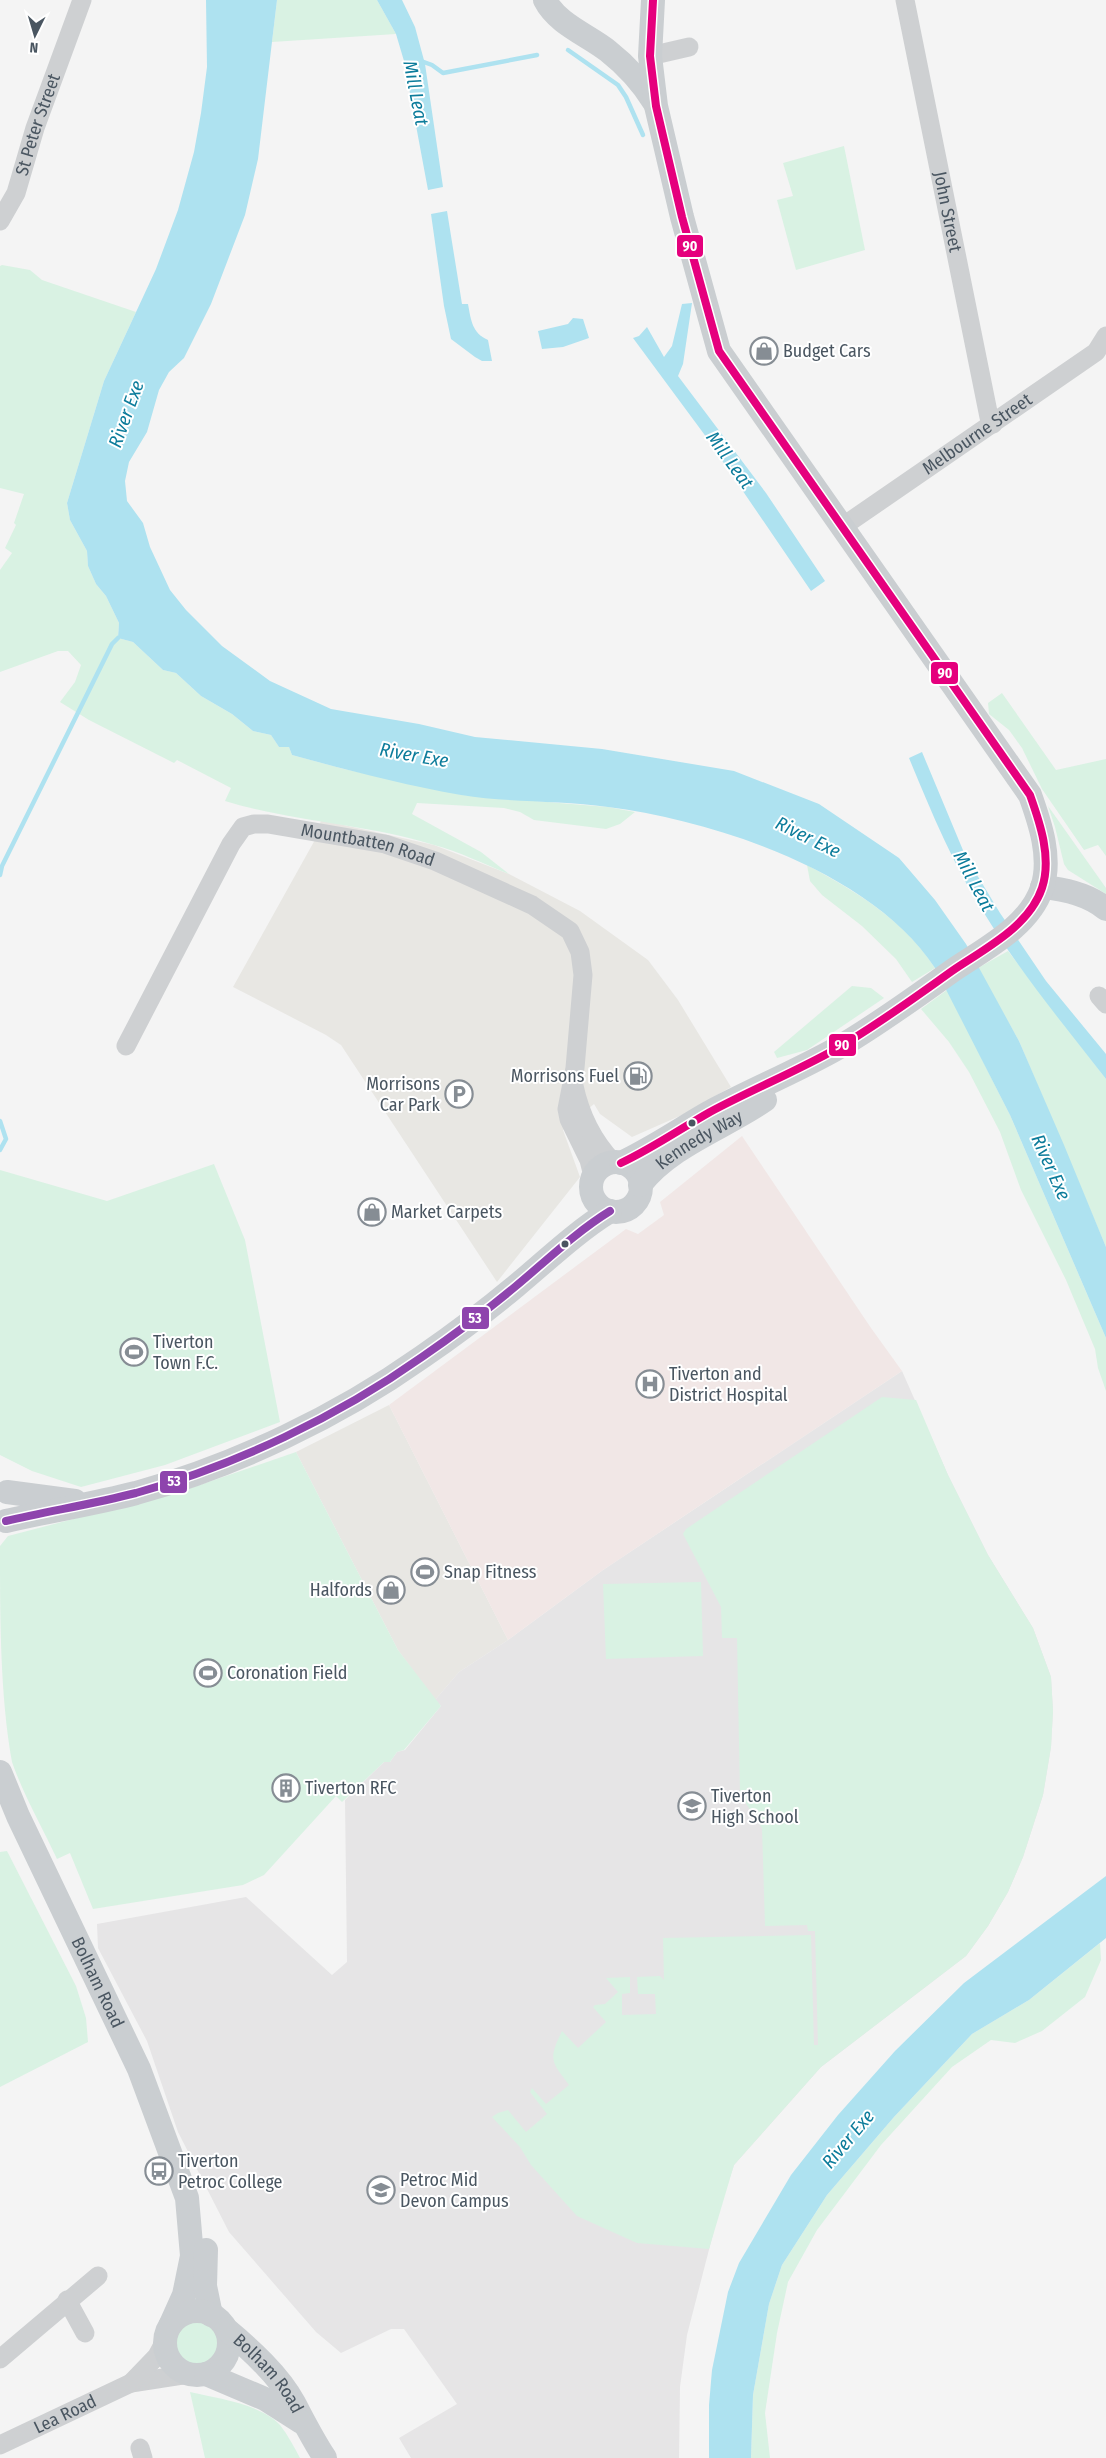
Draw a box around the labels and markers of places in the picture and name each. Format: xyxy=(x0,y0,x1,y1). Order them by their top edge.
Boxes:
shop icon: Budget Cars xyxy=(749,336,779,366)
place label: Budget Cars xyxy=(783,340,871,362)
fuel station icon: Morrisons Fuel xyxy=(623,1061,653,1091)
place label: Morrisons Fuel xyxy=(511,1065,619,1087)
place label: Morrisons Car Park xyxy=(366,1073,441,1116)
parking icon: Morrisons Car Park xyxy=(444,1079,474,1109)
unlabelled marker xyxy=(687,1118,697,1128)
shop icon: Market Carpets xyxy=(357,1197,387,1227)
place label: Market Carpets xyxy=(391,1201,503,1223)
unlabelled marker xyxy=(560,1239,570,1249)
place label: Tiverton Town F.C. xyxy=(153,1331,218,1374)
sports icon: Tiverton Town F.C. xyxy=(119,1337,149,1367)
place label: Tiverton and District Hospital xyxy=(669,1363,788,1406)
hospital icon: Tiverton and District Hospital xyxy=(635,1369,665,1399)
sports icon: Snap Fitness xyxy=(410,1557,440,1587)
place label: Snap Fitness xyxy=(444,1561,537,1583)
shop icon: Halfords xyxy=(376,1575,406,1605)
place label: Halfords xyxy=(310,1579,372,1601)
sports icon: Coronation Field xyxy=(193,1658,223,1688)
place label: Coronation Field xyxy=(227,1662,347,1684)
building icon: Tiverton RFC xyxy=(271,1773,301,1803)
place label: Tiverton RFC xyxy=(305,1777,396,1799)
place label: Tiverton High School xyxy=(711,1785,799,1828)
school or university icon: Tiverton High School xyxy=(677,1791,707,1821)
place label: Tiverton Petroc College xyxy=(178,2150,283,2193)
bus stop icon: Tiverton Petroc College xyxy=(144,2156,174,2186)
place label: Petroc Mid Devon Campus xyxy=(400,2169,509,2212)
school or university icon: Petroc Mid Devon Campus xyxy=(366,2175,396,2205)

